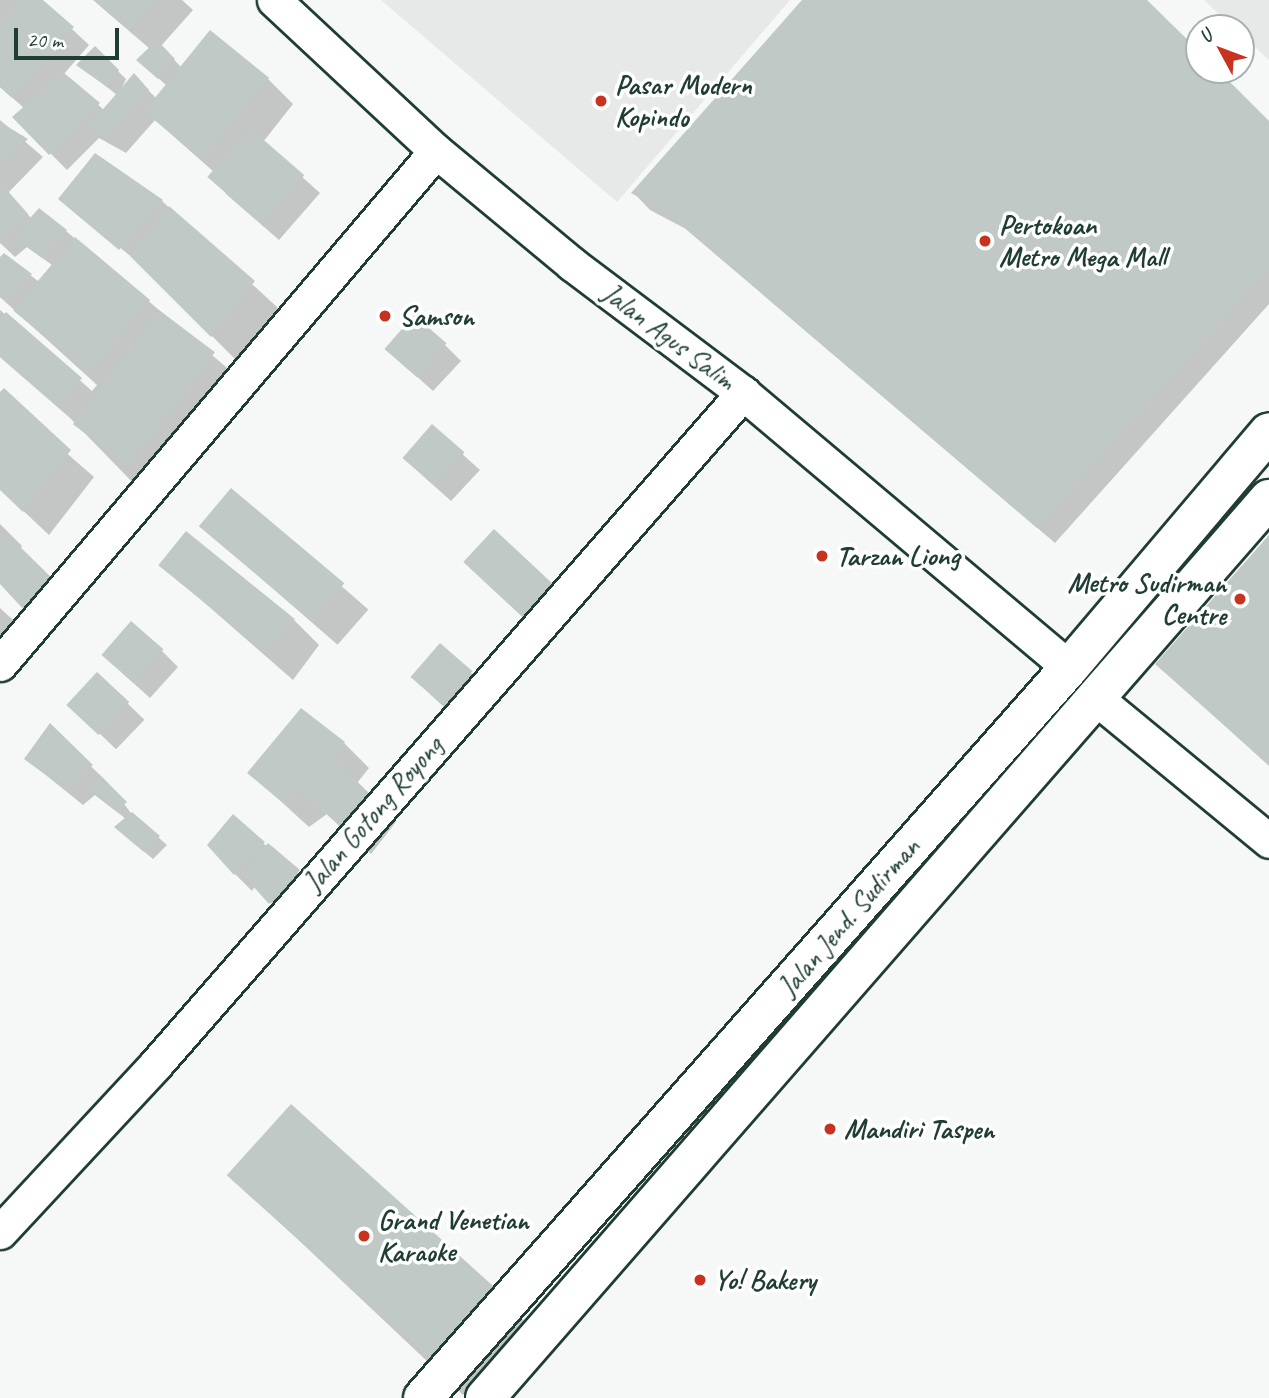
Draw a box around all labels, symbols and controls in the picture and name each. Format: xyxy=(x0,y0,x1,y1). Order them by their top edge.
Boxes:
scale bar xyxy=(18,14,122,58)
north arrow xyxy=(1185,14,1255,84)
text: U xyxy=(1194,25,1218,48)
text: 20 m xyxy=(27,27,63,53)
place label: Pasar Modern Kopindo xyxy=(615,68,752,134)
marker: Pasar Modern Kopindo xyxy=(593,93,609,109)
place label: Pertokoan Metro Mega Mall xyxy=(999,208,1166,274)
marker: Pertokoan Metro Mega Mall xyxy=(977,233,993,249)
street label: Jalan Agus Salim xyxy=(595,276,743,398)
place label: Samson xyxy=(399,299,474,333)
marker: Samson xyxy=(377,308,393,324)
place label: Tarzan Liong xyxy=(836,539,960,573)
marker: Tarzan Liong xyxy=(814,548,830,564)
place label: Metro Sudirman Centre xyxy=(1069,566,1226,632)
marker: Metro Sudirman Centre xyxy=(1232,591,1248,607)
street label: Jalan Gotong Royong xyxy=(297,730,449,898)
street label: Jalan Jend. Sudirman xyxy=(771,831,927,1003)
place label: Mandiri Taspen xyxy=(844,1112,994,1146)
marker: Mandiri Taspen xyxy=(822,1121,838,1137)
place label: Grand Venetian Karaoke xyxy=(378,1203,530,1269)
marker: Grand Venetian Karaoke xyxy=(356,1228,372,1244)
place label: Yo! Bakery xyxy=(714,1263,816,1297)
marker: Yo! Bakery xyxy=(692,1272,708,1288)

